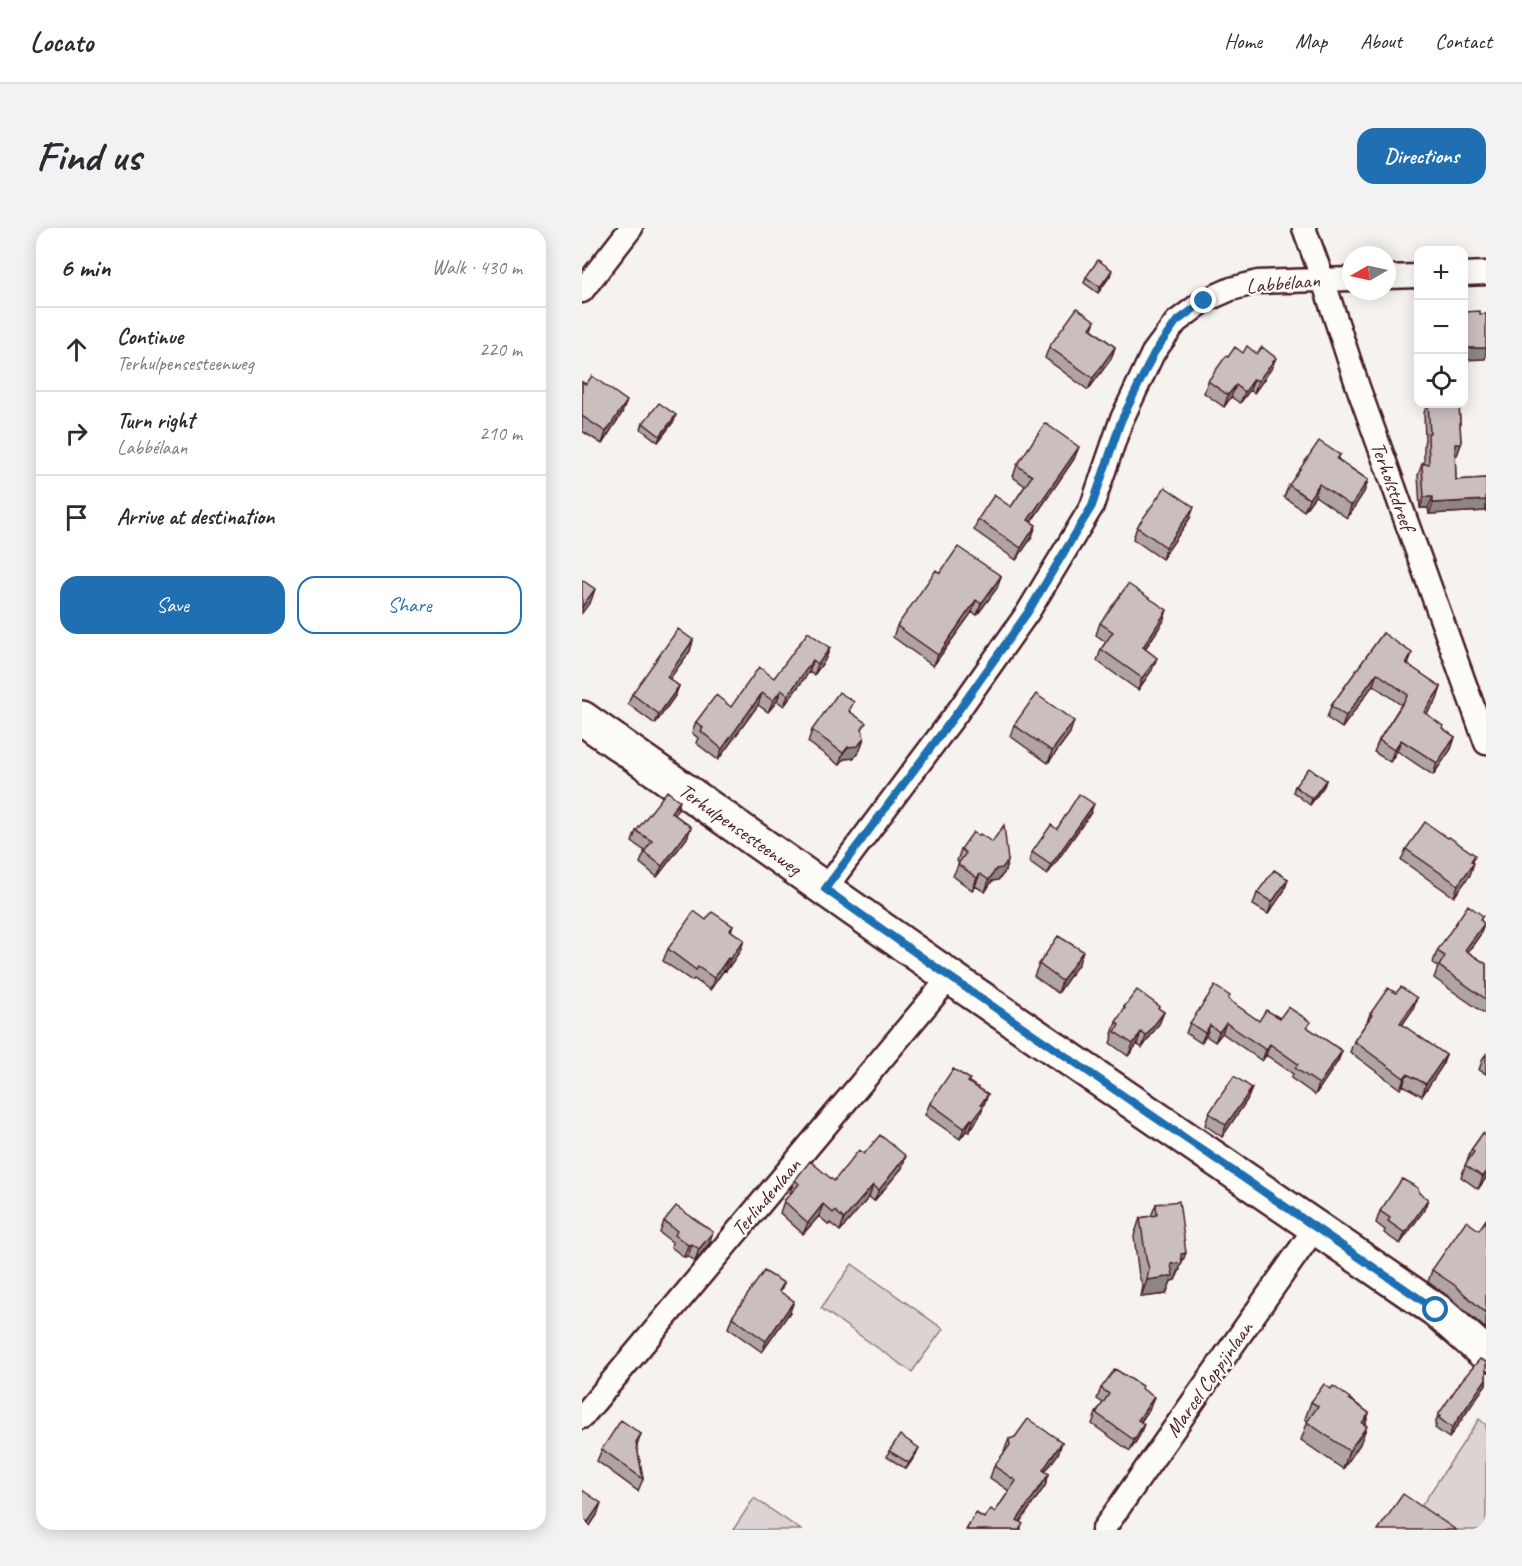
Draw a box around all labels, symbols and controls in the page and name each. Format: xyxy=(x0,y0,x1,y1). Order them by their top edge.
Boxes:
text: Locato xyxy=(30,24,93,59)
text: Home xyxy=(1224,28,1262,54)
text: Map xyxy=(1295,28,1327,54)
text: About xyxy=(1360,28,1402,54)
text: Contact xyxy=(1435,28,1492,54)
button: Directions xyxy=(1357,128,1486,184)
text: Find us xyxy=(36,130,141,183)
north arrow xyxy=(1342,246,1396,300)
map controls xyxy=(1414,246,1468,408)
button: + xyxy=(1414,246,1468,300)
text: 6 min xyxy=(60,251,110,284)
text: Walk · 430 m xyxy=(432,255,522,280)
street label: Labbélaan xyxy=(1245,267,1321,299)
route end xyxy=(1190,287,1216,313)
button: − xyxy=(1414,300,1468,354)
text: Continue xyxy=(117,323,183,351)
icon: ahead xyxy=(60,333,93,366)
text: 220 m xyxy=(479,337,522,362)
text: Terhulpensesteenweg xyxy=(117,351,254,376)
button: locate xyxy=(1414,354,1468,408)
text: Turn right xyxy=(117,407,194,435)
icon: right xyxy=(60,417,93,450)
text: 210 m xyxy=(479,421,522,446)
text: Labbélaan xyxy=(117,435,187,460)
street label: Terholstdreef xyxy=(1365,438,1422,537)
icon: arrive xyxy=(60,501,93,534)
text: Arrive at destination xyxy=(117,503,274,531)
button: Save xyxy=(60,576,285,634)
button: Share xyxy=(297,576,522,634)
street label: Terhulpensesteenweg xyxy=(674,777,808,882)
street label: Terlindenlaan xyxy=(726,1152,807,1241)
route start xyxy=(1422,1296,1448,1322)
street label: Marcel Coppijnlaan xyxy=(1159,1315,1259,1442)

